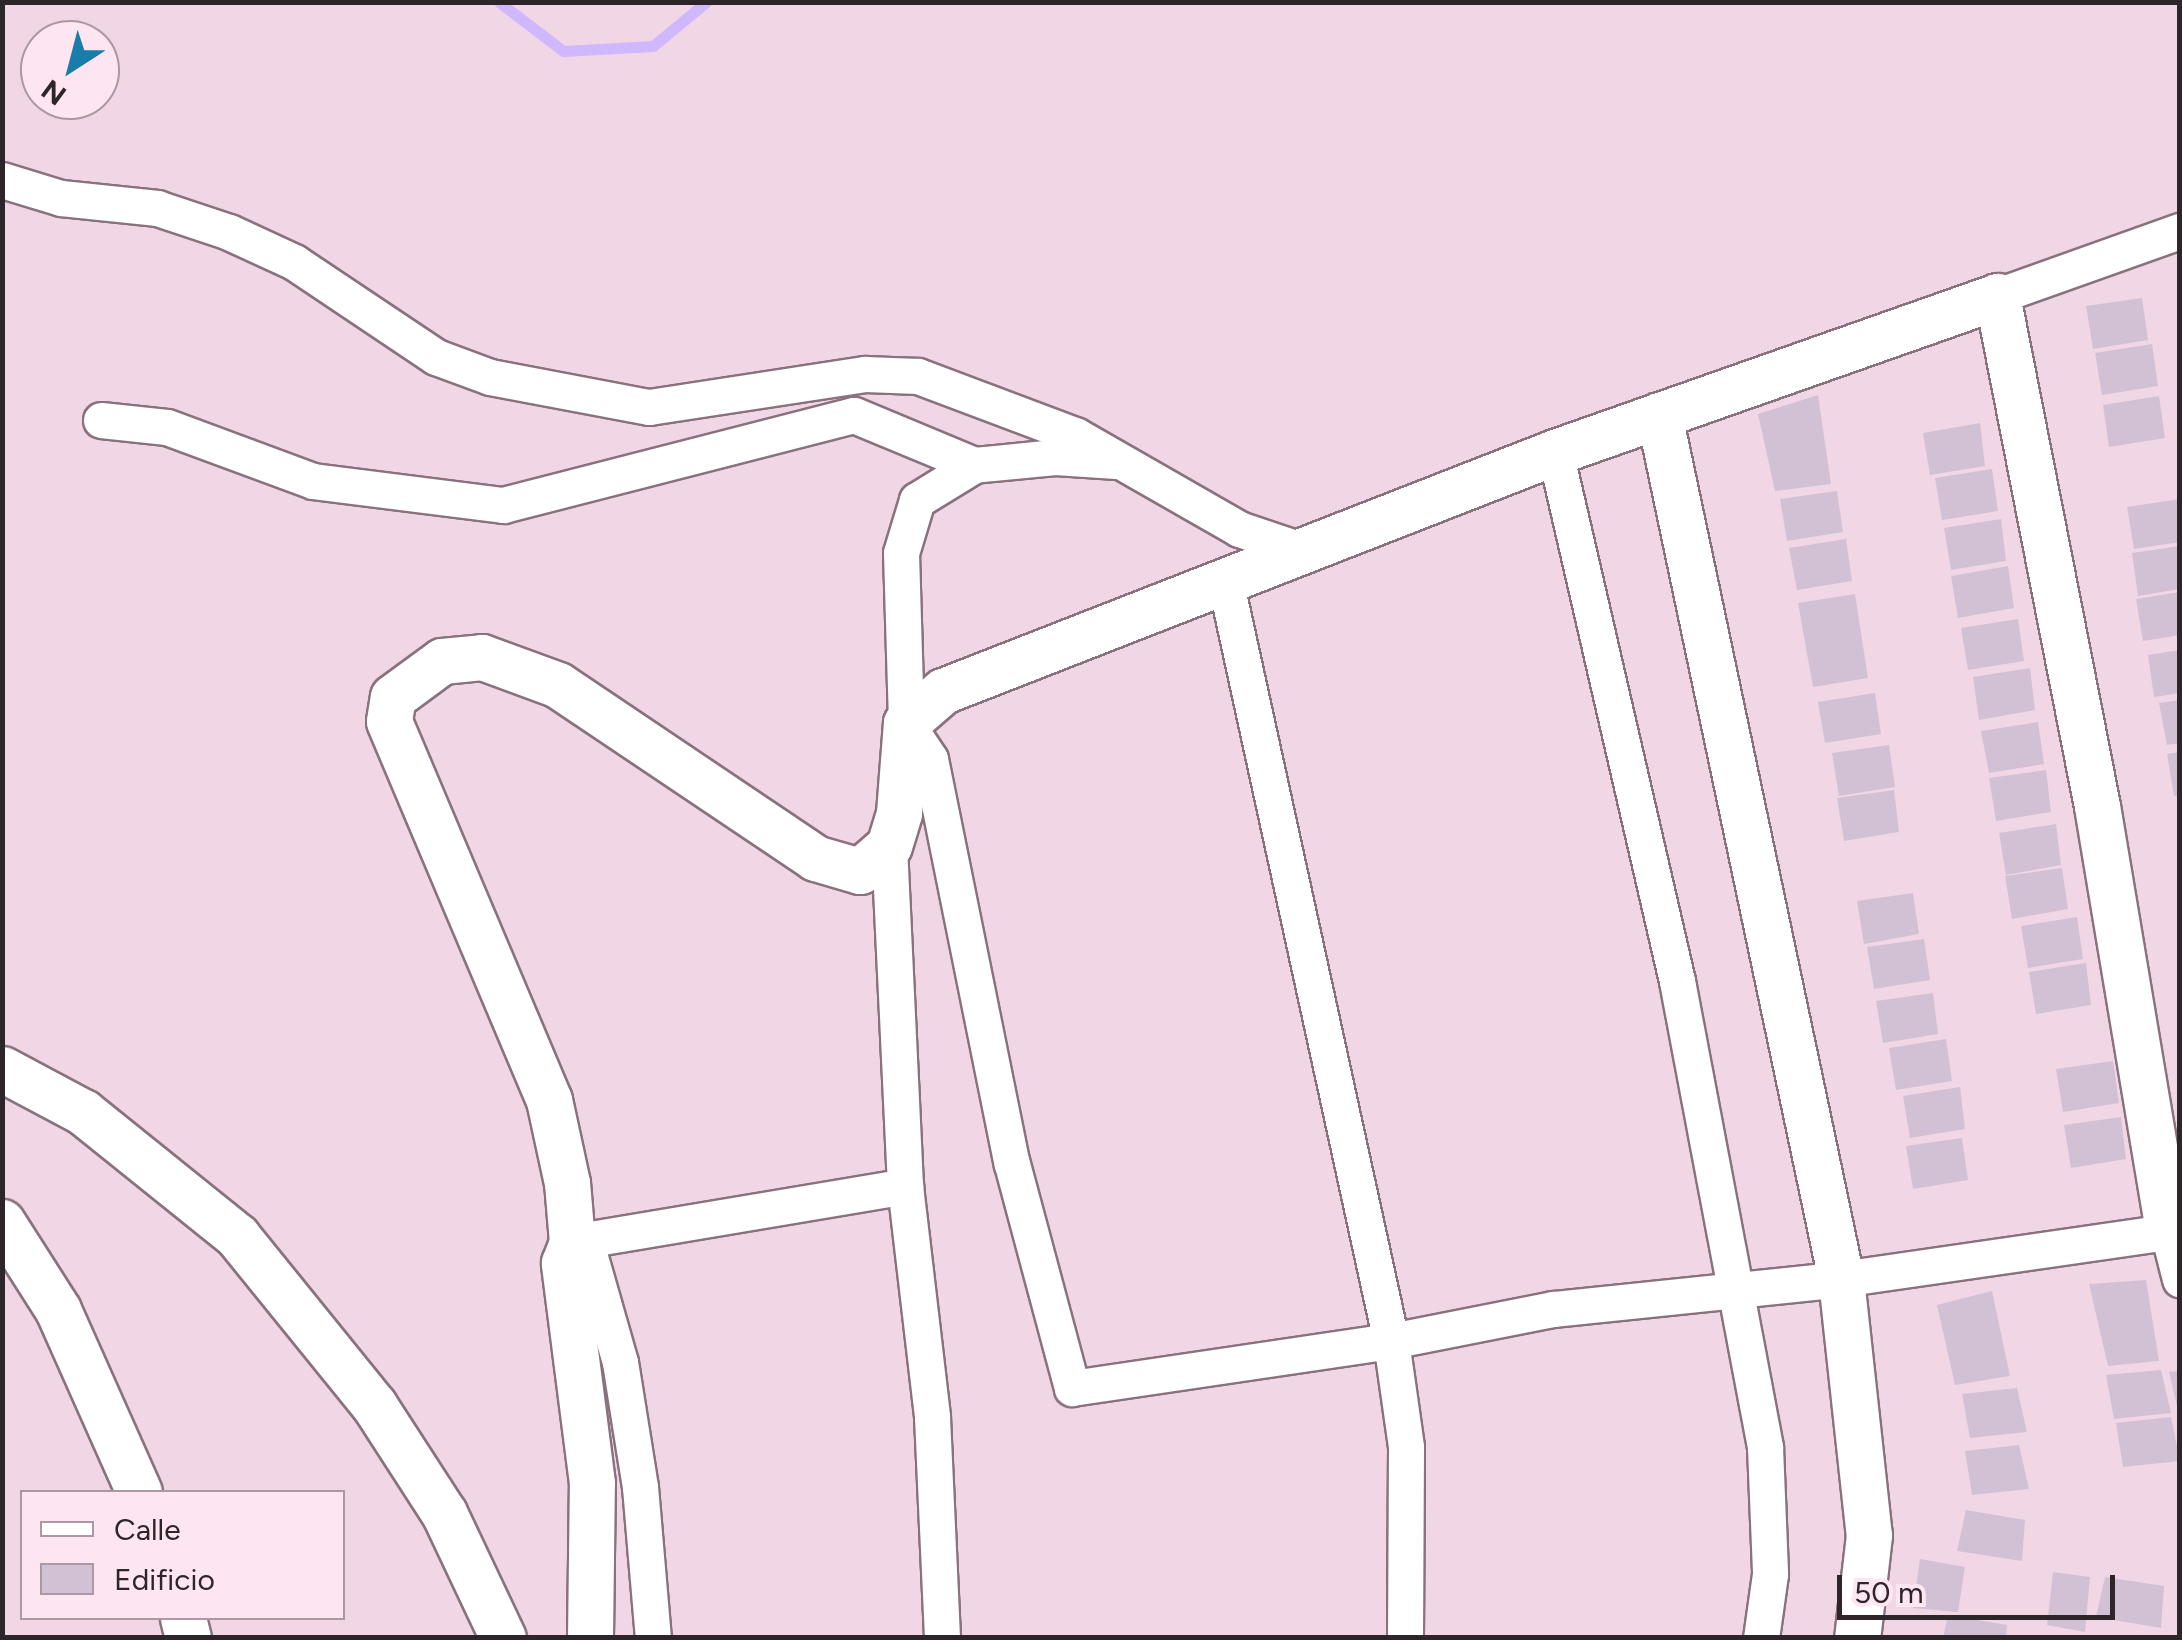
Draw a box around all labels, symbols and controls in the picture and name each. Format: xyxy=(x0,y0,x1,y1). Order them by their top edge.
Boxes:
north arrow xyxy=(20,20,120,120)
text: N xyxy=(35,73,72,113)
legend xyxy=(20,1490,345,1620)
text: Calle xyxy=(114,1511,181,1548)
scale bar xyxy=(1842,1555,2120,1617)
text: Edificio xyxy=(114,1561,215,1598)
text: 50 m xyxy=(1854,1574,1923,1611)

